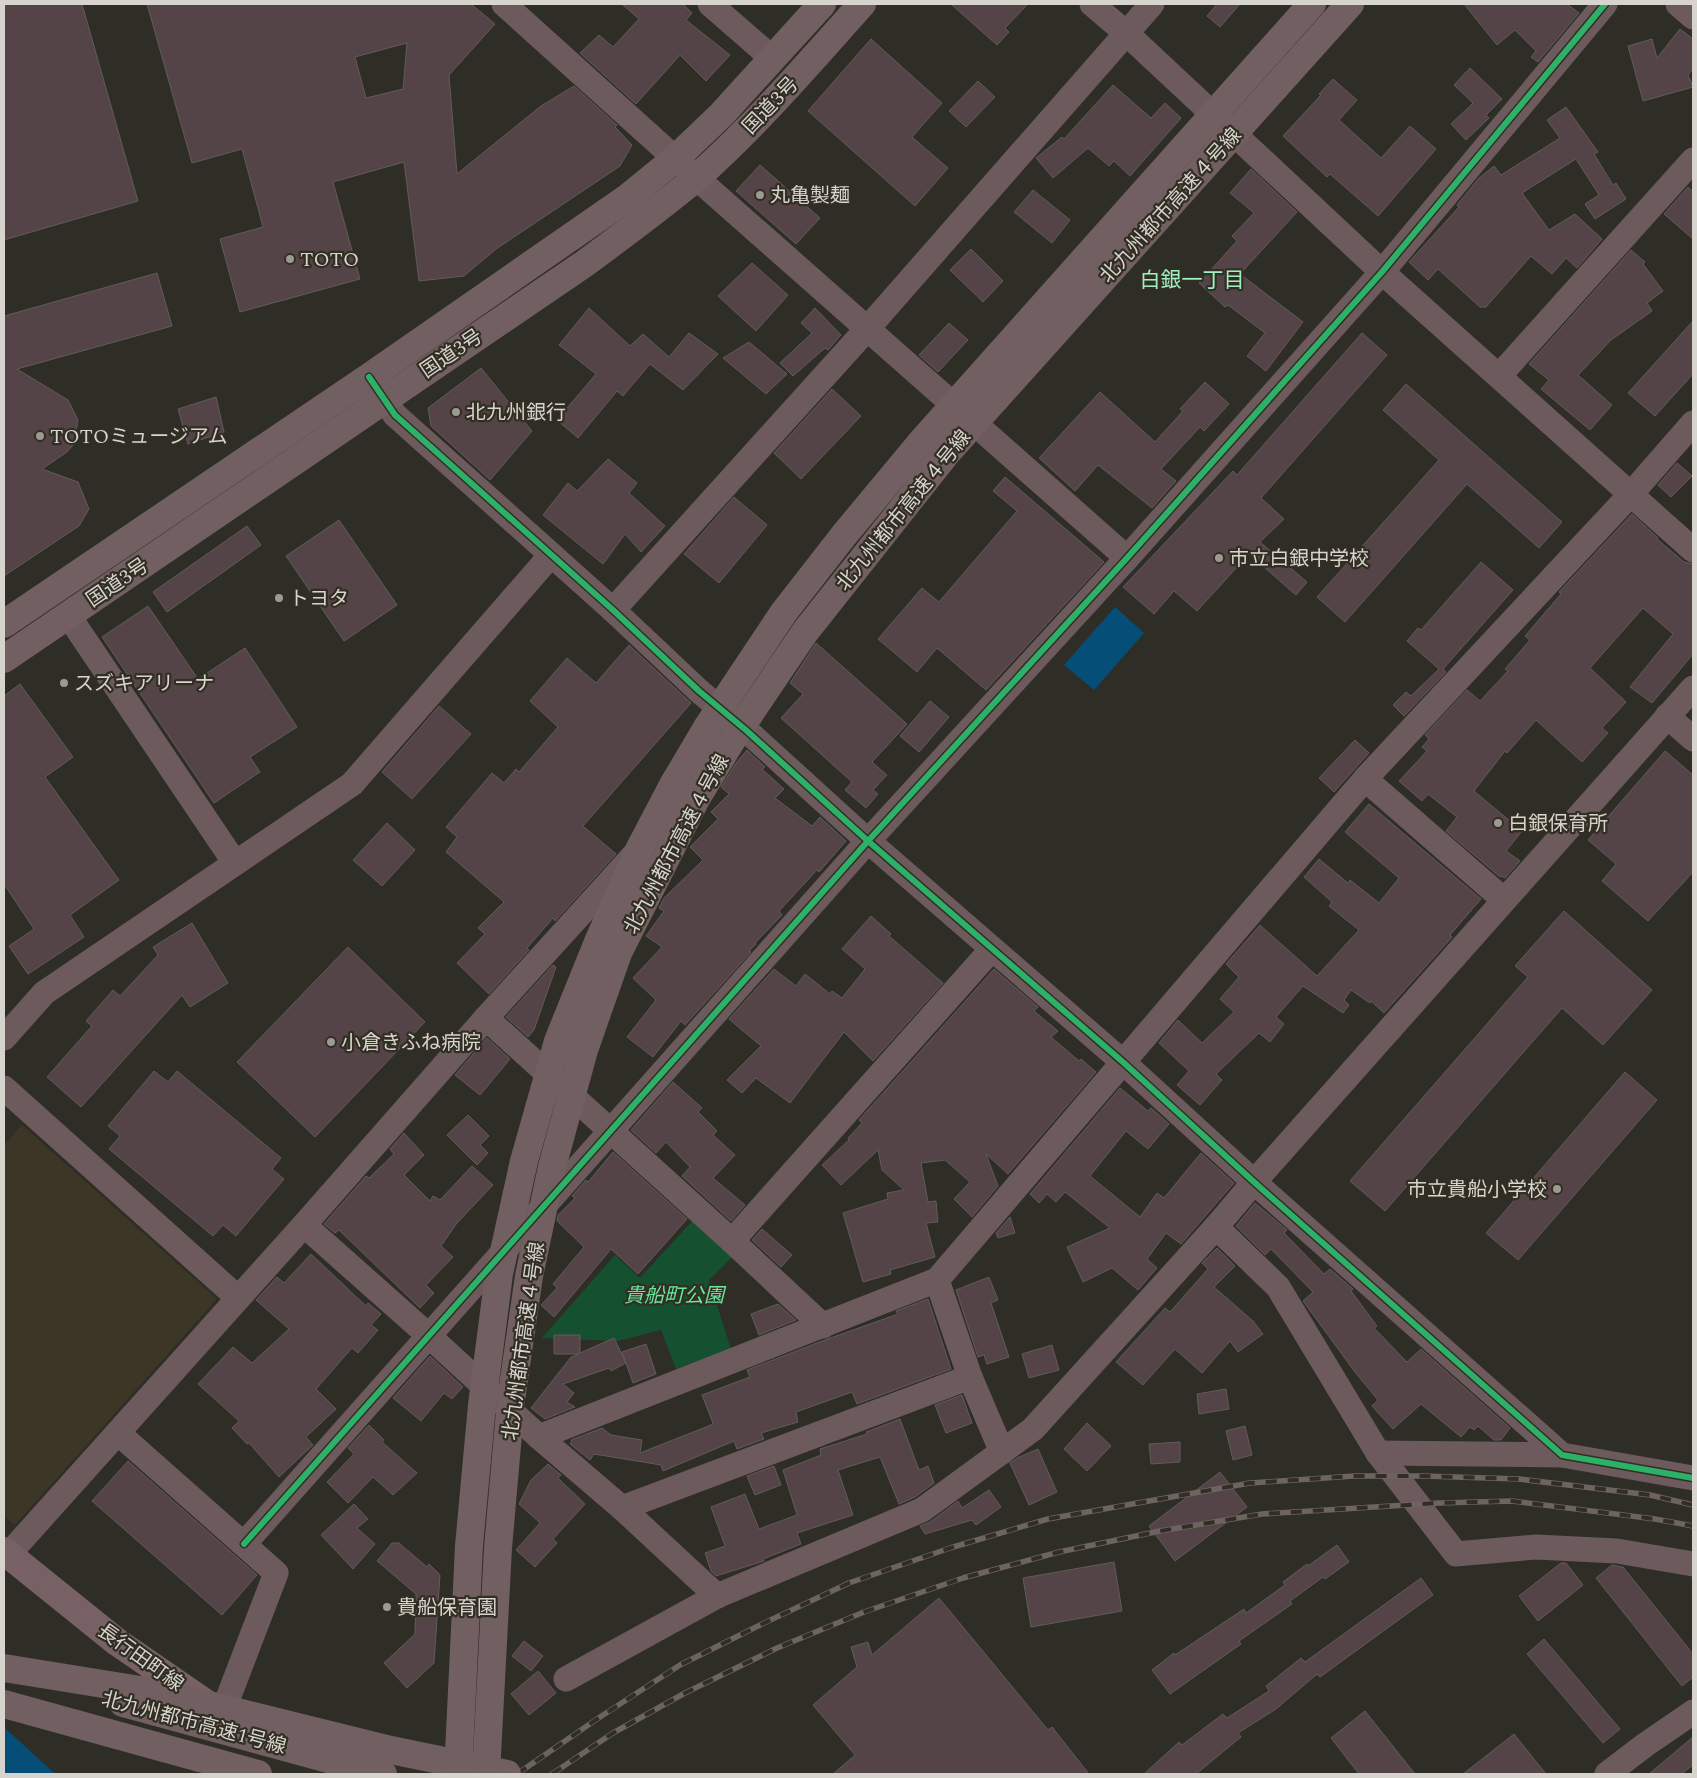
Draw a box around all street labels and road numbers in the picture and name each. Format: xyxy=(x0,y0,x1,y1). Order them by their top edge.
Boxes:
street label: 国道3号 xyxy=(736,70,806,141)
street label: 北九州都市高速４号線 xyxy=(1093,121,1249,290)
street label: 国道3号 xyxy=(414,322,489,386)
street label: 北九州都市高速４号線 xyxy=(829,423,978,598)
street label: 国道3号 xyxy=(80,551,155,615)
street label: 北九州都市高速４号線 xyxy=(617,749,737,940)
street label: 北九州都市高速４号線 xyxy=(495,1240,553,1442)
street label: 長行田町線 xyxy=(91,1616,190,1699)
street label: 北九州都市高速1号線 xyxy=(98,1684,289,1762)

